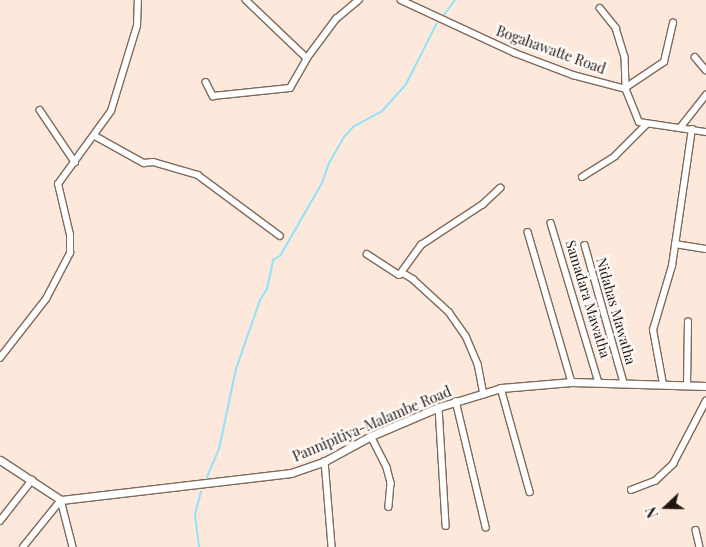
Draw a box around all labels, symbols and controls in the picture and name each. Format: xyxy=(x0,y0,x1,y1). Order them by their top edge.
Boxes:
street label: Bogahawatte Road xyxy=(494,22,608,78)
street label: Samadara Mawatha xyxy=(562,238,614,360)
street label: Nidahas Mawatha xyxy=(593,255,639,367)
street label: Pannipitiya-Malambe Road xyxy=(290,383,454,465)
north arrow xyxy=(641,482,691,532)
text: N xyxy=(641,504,662,521)

